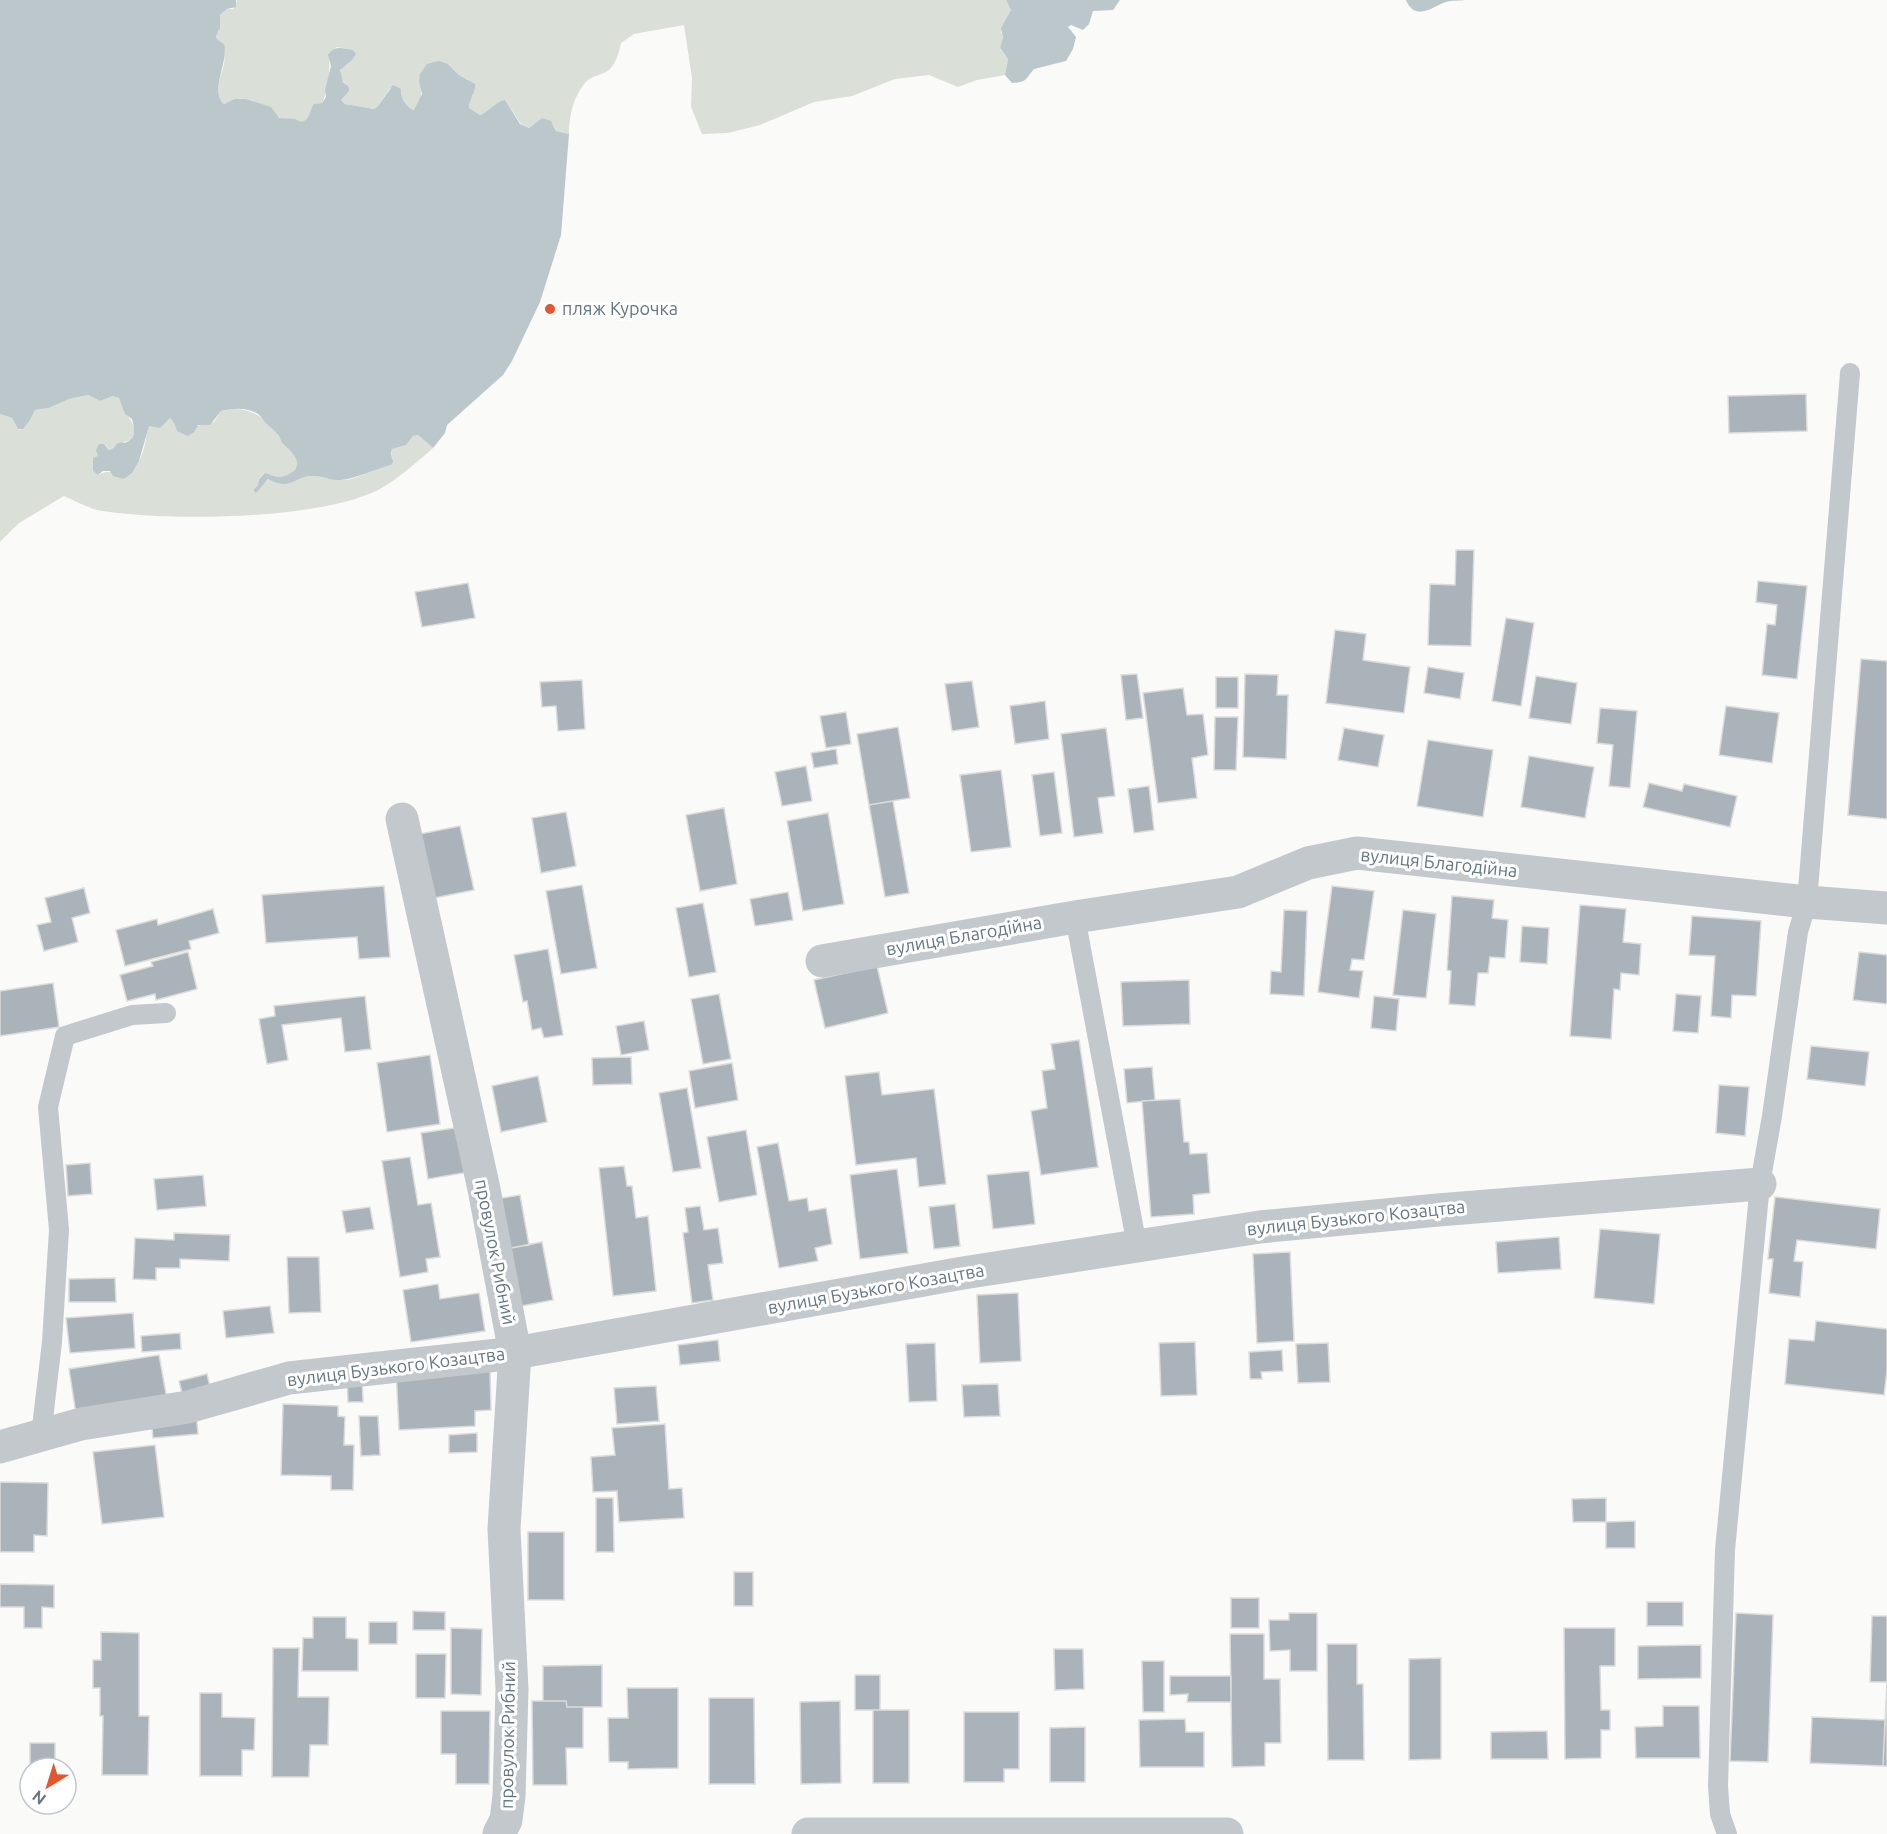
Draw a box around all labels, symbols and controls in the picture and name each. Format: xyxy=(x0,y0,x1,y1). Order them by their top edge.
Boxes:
place label: пляж Курочка xyxy=(562,298,678,318)
marker: пляж Курочка xyxy=(543,302,557,316)
street label: вулиця Благодійна xyxy=(1360,844,1519,880)
street label: вулиця Благодійна xyxy=(884,911,1043,959)
street label: провулок Рибний xyxy=(472,1177,520,1326)
street label: вулиця Бузького Козацтва xyxy=(1246,1196,1466,1238)
street label: вулиця Бузького Козацтва xyxy=(766,1259,986,1317)
street label: вулиця Бузького Козацтва xyxy=(286,1343,506,1389)
street label: провулок Рибний xyxy=(496,1661,518,1809)
north arrow xyxy=(18,1756,78,1816)
text: N xyxy=(29,1787,49,1809)

